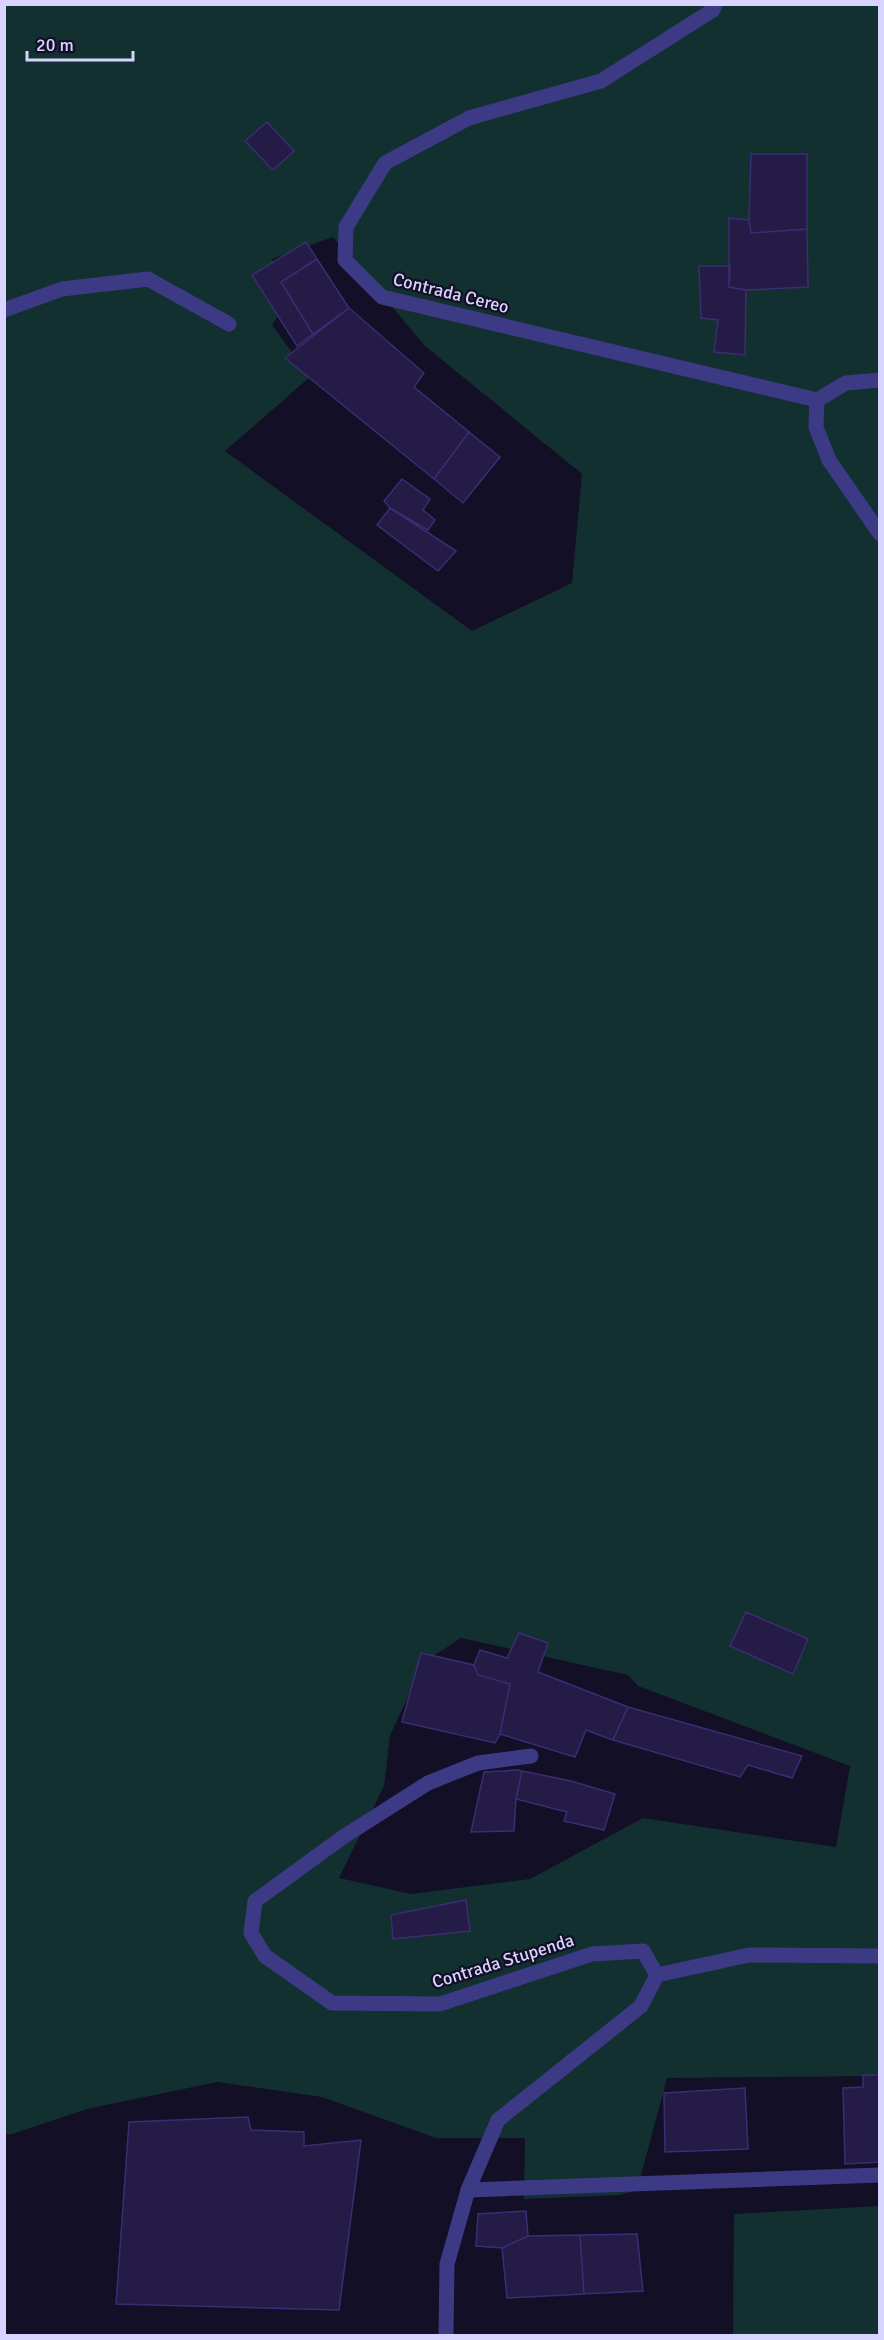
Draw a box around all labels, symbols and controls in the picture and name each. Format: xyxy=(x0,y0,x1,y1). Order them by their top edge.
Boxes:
scale bar xyxy=(27,24,134,62)
text: 20 m xyxy=(36,34,74,56)
street label: Contrada Cereo xyxy=(391,268,511,318)
street label: Contrada Stupenda xyxy=(429,1929,577,1993)

